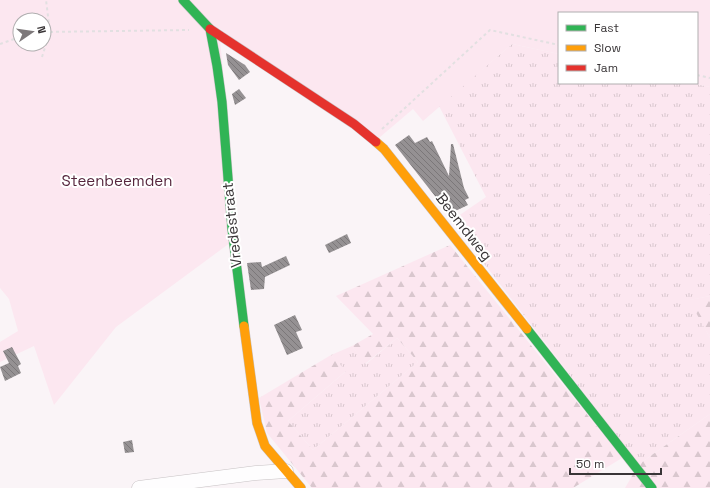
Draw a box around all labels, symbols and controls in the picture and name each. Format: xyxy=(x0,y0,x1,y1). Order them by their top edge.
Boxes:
north arrow xyxy=(12,12,52,52)
legend xyxy=(558,12,698,84)
text: Fast xyxy=(594,20,619,36)
text: N xyxy=(34,25,49,35)
text: Slow xyxy=(594,40,621,56)
text: Jam xyxy=(594,60,618,76)
park label: Steenbeemden xyxy=(62,171,172,190)
street label: Vredestraat xyxy=(218,181,245,269)
street label: Beemdweg xyxy=(432,189,497,264)
scale bar xyxy=(570,450,661,476)
text: 50 m xyxy=(576,456,604,472)

